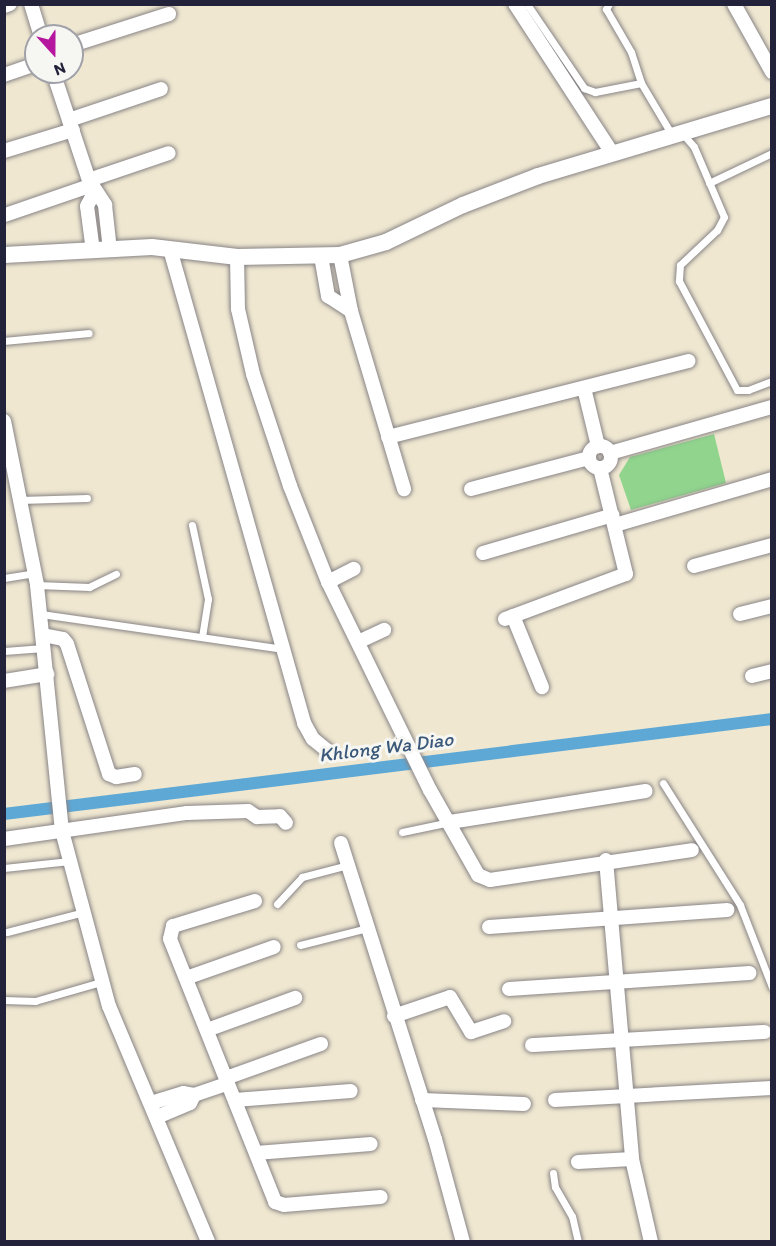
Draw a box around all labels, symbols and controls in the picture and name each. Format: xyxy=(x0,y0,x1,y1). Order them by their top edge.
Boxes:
north arrow xyxy=(24,24,84,84)
text: N xyxy=(51,59,68,80)
water label: Khlong Wa Diao xyxy=(317,727,455,767)

